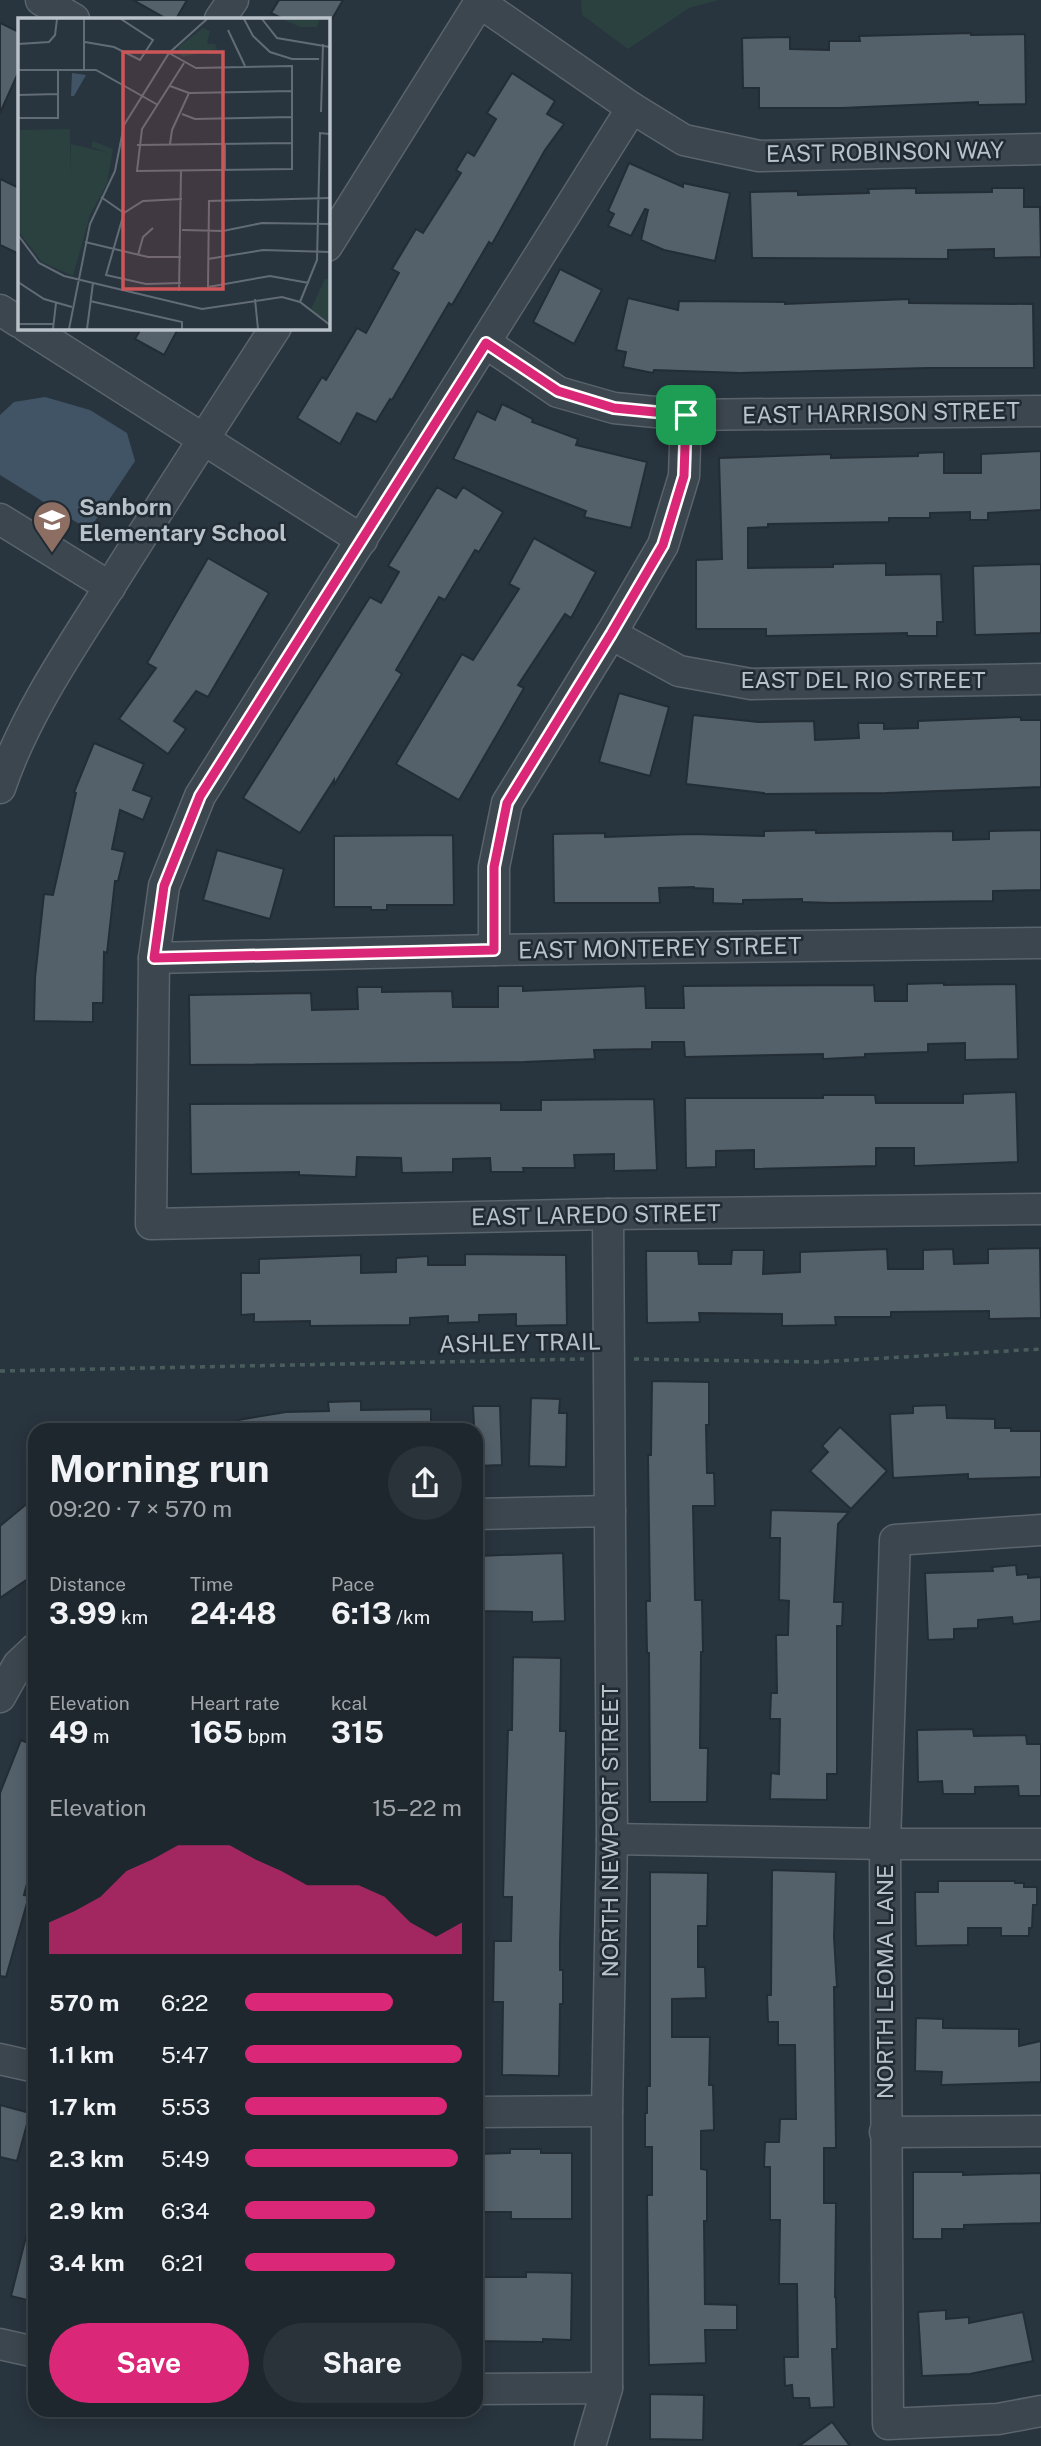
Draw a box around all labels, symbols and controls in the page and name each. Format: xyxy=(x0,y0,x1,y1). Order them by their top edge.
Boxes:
inset map xyxy=(18,18,329,329)
street label: EAST ROBINSON WAY xyxy=(766,136,1004,167)
pin xyxy=(656,385,716,445)
icon: arrive xyxy=(667,396,705,434)
street label: EAST HARRISON STREET xyxy=(742,397,1020,428)
place label: Sanborn Elementary School xyxy=(79,493,287,546)
school or university icon: Sanborn Elementary School xyxy=(31,499,73,554)
street label: EAST DEL RIO STREET xyxy=(740,666,986,693)
street label: EAST MONTEREY STREET xyxy=(518,932,802,963)
street label: EAST LAREDO STREET xyxy=(471,1199,721,1230)
street label: ASHLEY TRAIL xyxy=(439,1328,601,1357)
text: Morning run xyxy=(49,1446,270,1491)
button: share xyxy=(388,1446,462,1520)
text: 09:20 · 7 × 570 m xyxy=(49,1495,232,1522)
text: Distance xyxy=(49,1573,126,1595)
text: Time xyxy=(190,1573,233,1595)
text: Pace xyxy=(331,1573,374,1595)
text: 3.99 xyxy=(49,1595,116,1631)
text: 24:48 xyxy=(190,1595,277,1631)
text: 6:13 xyxy=(331,1595,392,1631)
text: km xyxy=(116,1606,148,1628)
text: /km xyxy=(392,1606,430,1628)
street label: NORTH NEWPORT STREET xyxy=(596,1684,623,1978)
text: Elevation xyxy=(49,1692,130,1714)
text: Heart rate xyxy=(190,1692,280,1714)
text: kcal xyxy=(331,1692,368,1714)
text: 49 xyxy=(49,1714,88,1750)
text: 165 xyxy=(190,1714,243,1750)
text: 315 xyxy=(331,1714,384,1750)
text: m xyxy=(88,1725,110,1747)
text: bpm xyxy=(243,1725,287,1747)
text: Elevation xyxy=(49,1794,147,1821)
text: 15–22 m xyxy=(372,1794,462,1821)
street label: NORTH LEOMA LANE xyxy=(871,1865,898,2099)
text: 570 m xyxy=(49,1989,119,2016)
text: 6:22 xyxy=(161,1989,208,2016)
text: 1.1 km xyxy=(49,2041,114,2068)
text: 5:47 xyxy=(161,2041,209,2068)
text: 1.7 km xyxy=(49,2093,117,2120)
text: 5:53 xyxy=(161,2093,210,2120)
text: 2.3 km xyxy=(49,2145,124,2172)
text: 5:49 xyxy=(161,2145,210,2172)
text: 2.9 km xyxy=(49,2197,124,2224)
text: 6:34 xyxy=(161,2197,209,2224)
text: 3.4 km xyxy=(49,2249,125,2276)
text: 6:21 xyxy=(161,2249,204,2276)
button: Save xyxy=(49,2323,249,2403)
button: Share xyxy=(263,2323,462,2403)

